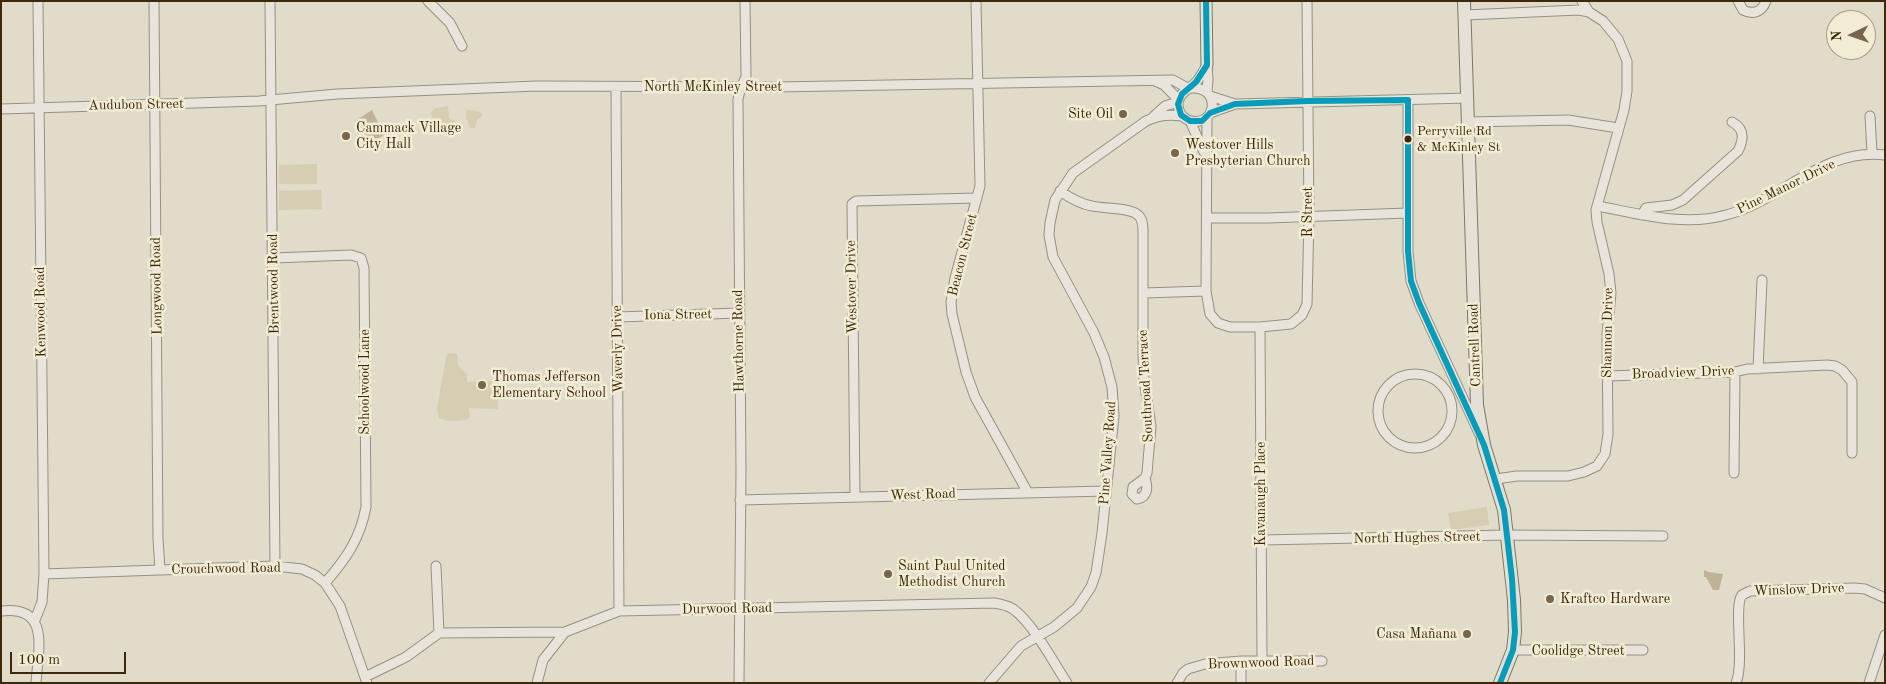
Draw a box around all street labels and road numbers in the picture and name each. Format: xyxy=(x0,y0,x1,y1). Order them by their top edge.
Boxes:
street label: North McKinley Street xyxy=(644,79,782,95)
street label: Audubon Street xyxy=(88,96,184,114)
street label: Pine Manor Drive xyxy=(1734,156,1838,218)
street label: R Street xyxy=(1300,186,1316,238)
street label: Beacon Street xyxy=(945,212,981,298)
street label: Brentwood Road xyxy=(265,233,283,335)
street label: Longwood Road xyxy=(148,237,166,335)
street label: Westover Drive xyxy=(843,240,861,334)
street label: Kenwood Road xyxy=(32,266,50,358)
street label: Shannon Drive xyxy=(1599,288,1617,378)
street label: Hawthorne Road xyxy=(730,289,748,393)
street label: Cantrell Road xyxy=(1465,303,1485,387)
street label: Waverly Drive xyxy=(609,305,627,393)
street label: Iona Street xyxy=(644,306,712,324)
street label: Schoolwood Lane xyxy=(357,329,373,435)
street label: Southroad Terrace xyxy=(1135,329,1157,443)
street label: Broadview Drive xyxy=(1631,363,1735,383)
street label: Pine Valley Road xyxy=(1096,400,1120,506)
street label: Kavanaugh Place xyxy=(1253,442,1269,546)
street label: West Road xyxy=(890,485,956,505)
street label: North Hughes Street xyxy=(1353,528,1481,548)
street label: Crouchwood Road xyxy=(171,560,281,578)
street label: Winslow Drive xyxy=(1753,580,1845,600)
street label: Durwood Road xyxy=(682,600,772,618)
street label: Coolidge Street xyxy=(1531,643,1625,659)
street label: Brownwood Road xyxy=(1207,653,1315,673)

